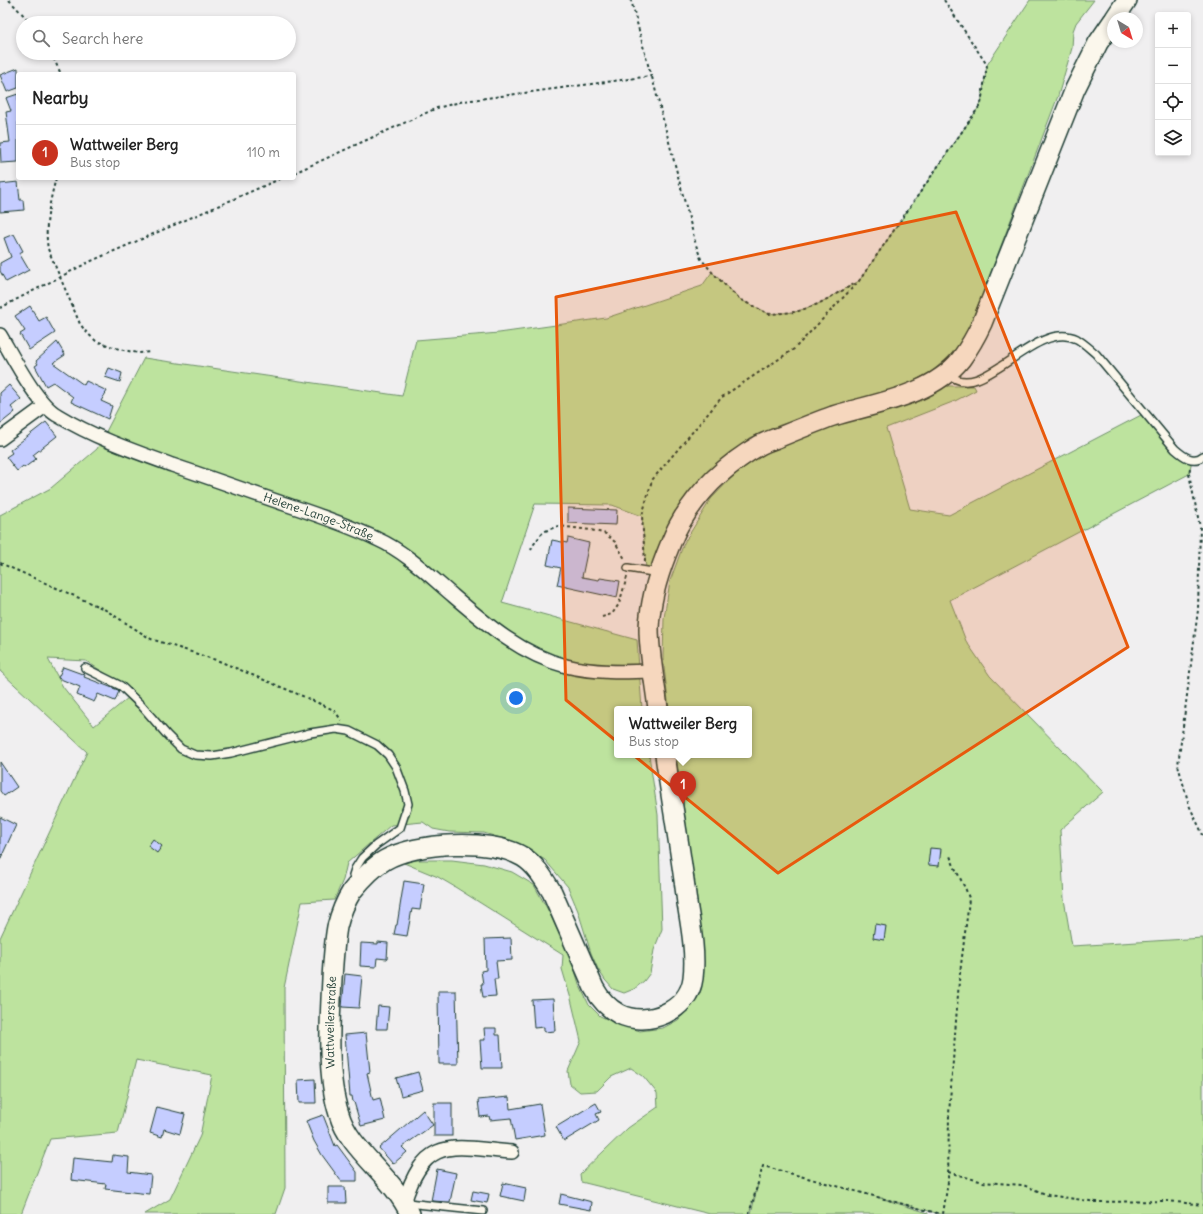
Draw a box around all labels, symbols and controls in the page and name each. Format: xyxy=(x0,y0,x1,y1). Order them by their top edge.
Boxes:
north arrow xyxy=(1107,12,1143,48)
map controls xyxy=(1155,12,1191,156)
button: + xyxy=(1155,12,1191,48)
search box xyxy=(16,16,296,60)
icon: search xyxy=(30,27,52,49)
text: Search here xyxy=(62,29,143,48)
button: − xyxy=(1155,48,1191,84)
button: locate xyxy=(1155,84,1191,120)
text: Nearby xyxy=(32,87,88,109)
button: layers xyxy=(1155,120,1191,156)
text: Wattweiler Berg xyxy=(70,135,178,154)
text: 1 xyxy=(42,144,48,161)
text: 110 m xyxy=(247,144,280,161)
text: Bus stop xyxy=(70,154,120,171)
street label: Helene-Lange-Straße xyxy=(262,489,376,543)
your location xyxy=(506,688,526,708)
popup xyxy=(614,706,752,758)
text: Wattweiler Berg xyxy=(629,714,737,733)
text: Bus stop xyxy=(629,733,679,750)
pin: 1 xyxy=(670,771,696,804)
street label: Wattweilerstraße xyxy=(322,976,339,1069)

